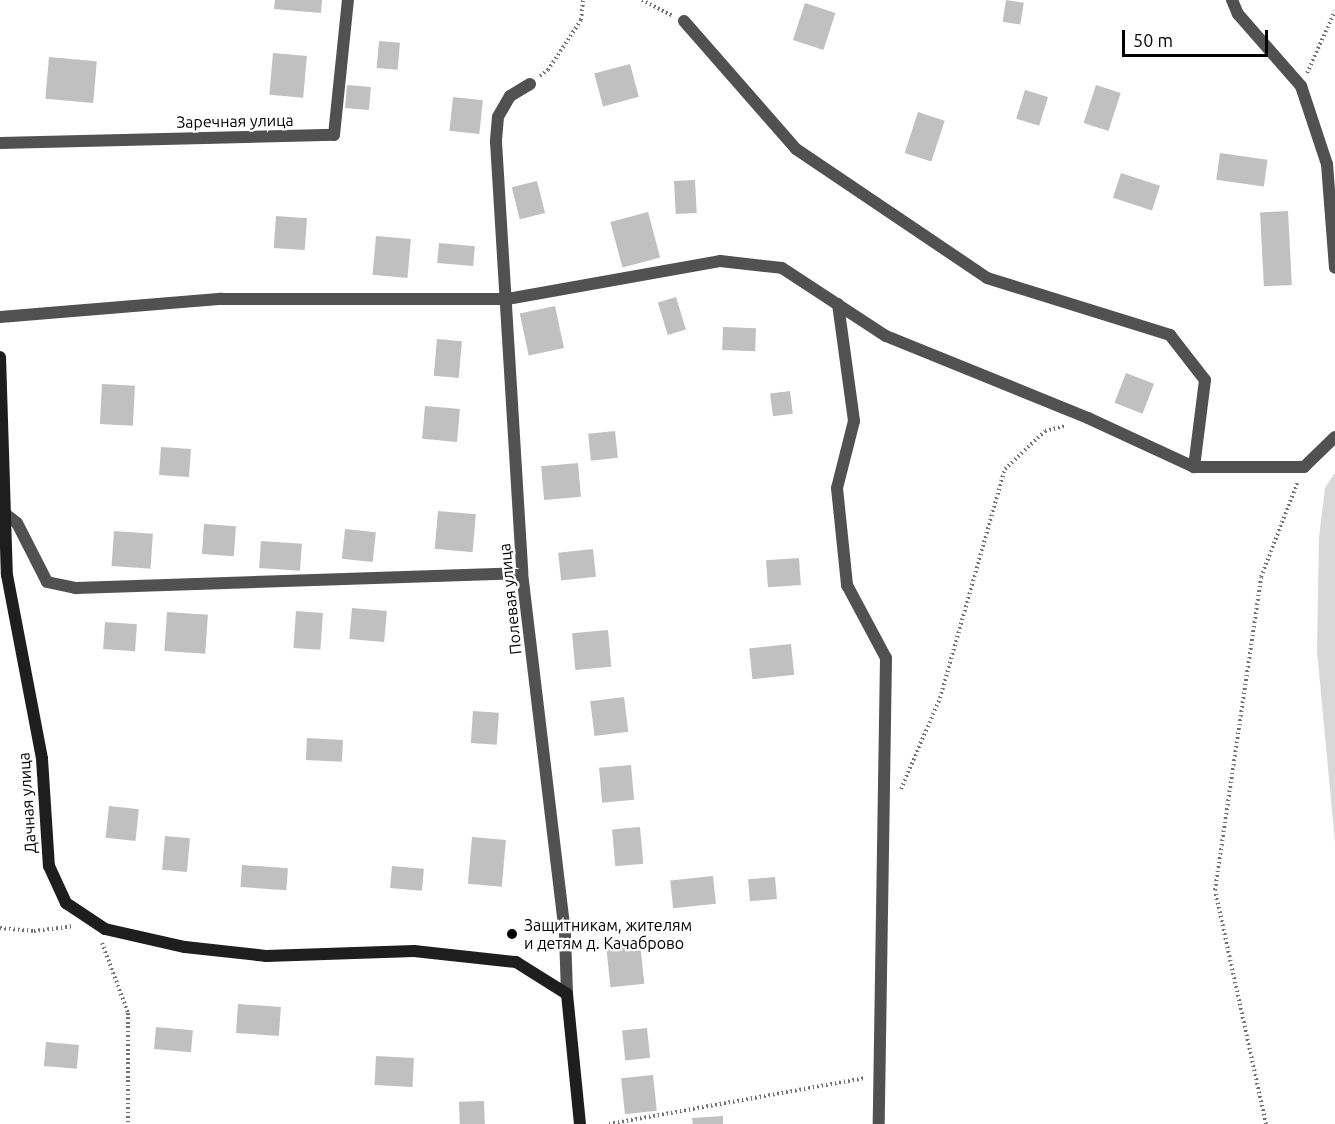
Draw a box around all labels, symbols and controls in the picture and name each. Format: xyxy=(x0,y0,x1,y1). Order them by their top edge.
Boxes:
scale bar xyxy=(1125,18,1270,56)
text: 50 m xyxy=(1133,30,1173,50)
street label: Заречная улица xyxy=(176,110,294,132)
street label: Полевая улица xyxy=(495,542,525,656)
street label: Дачная улица xyxy=(14,752,40,854)
place label: Защитникам, жителям и детям д. Качаброво xyxy=(524,915,692,953)
marker: Защитникам, жителям и детям д. Качаброво xyxy=(505,927,519,941)

